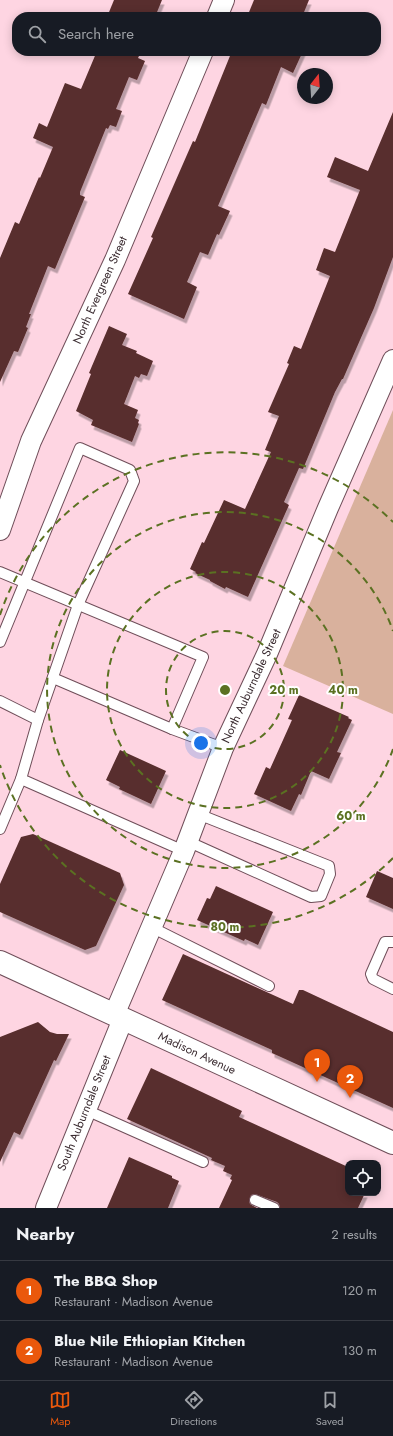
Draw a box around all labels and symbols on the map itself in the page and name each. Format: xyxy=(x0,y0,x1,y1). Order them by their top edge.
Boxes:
north arrow xyxy=(297,68,333,104)
street label: North Evergreen Street xyxy=(68,233,132,347)
street label: North Auburndale Street xyxy=(217,626,285,746)
text: 20 m xyxy=(269,681,299,699)
text: 40 m xyxy=(328,681,358,699)
centre of rings xyxy=(218,683,232,697)
your location xyxy=(191,733,211,753)
text: 60 m xyxy=(336,807,366,825)
text: 80 m xyxy=(211,918,240,936)
street label: Madison Avenue xyxy=(155,1027,239,1079)
pin: 1 xyxy=(304,1049,330,1082)
street label: South Auburndale Street xyxy=(53,1052,116,1174)
pin: 2 xyxy=(337,1065,363,1098)

